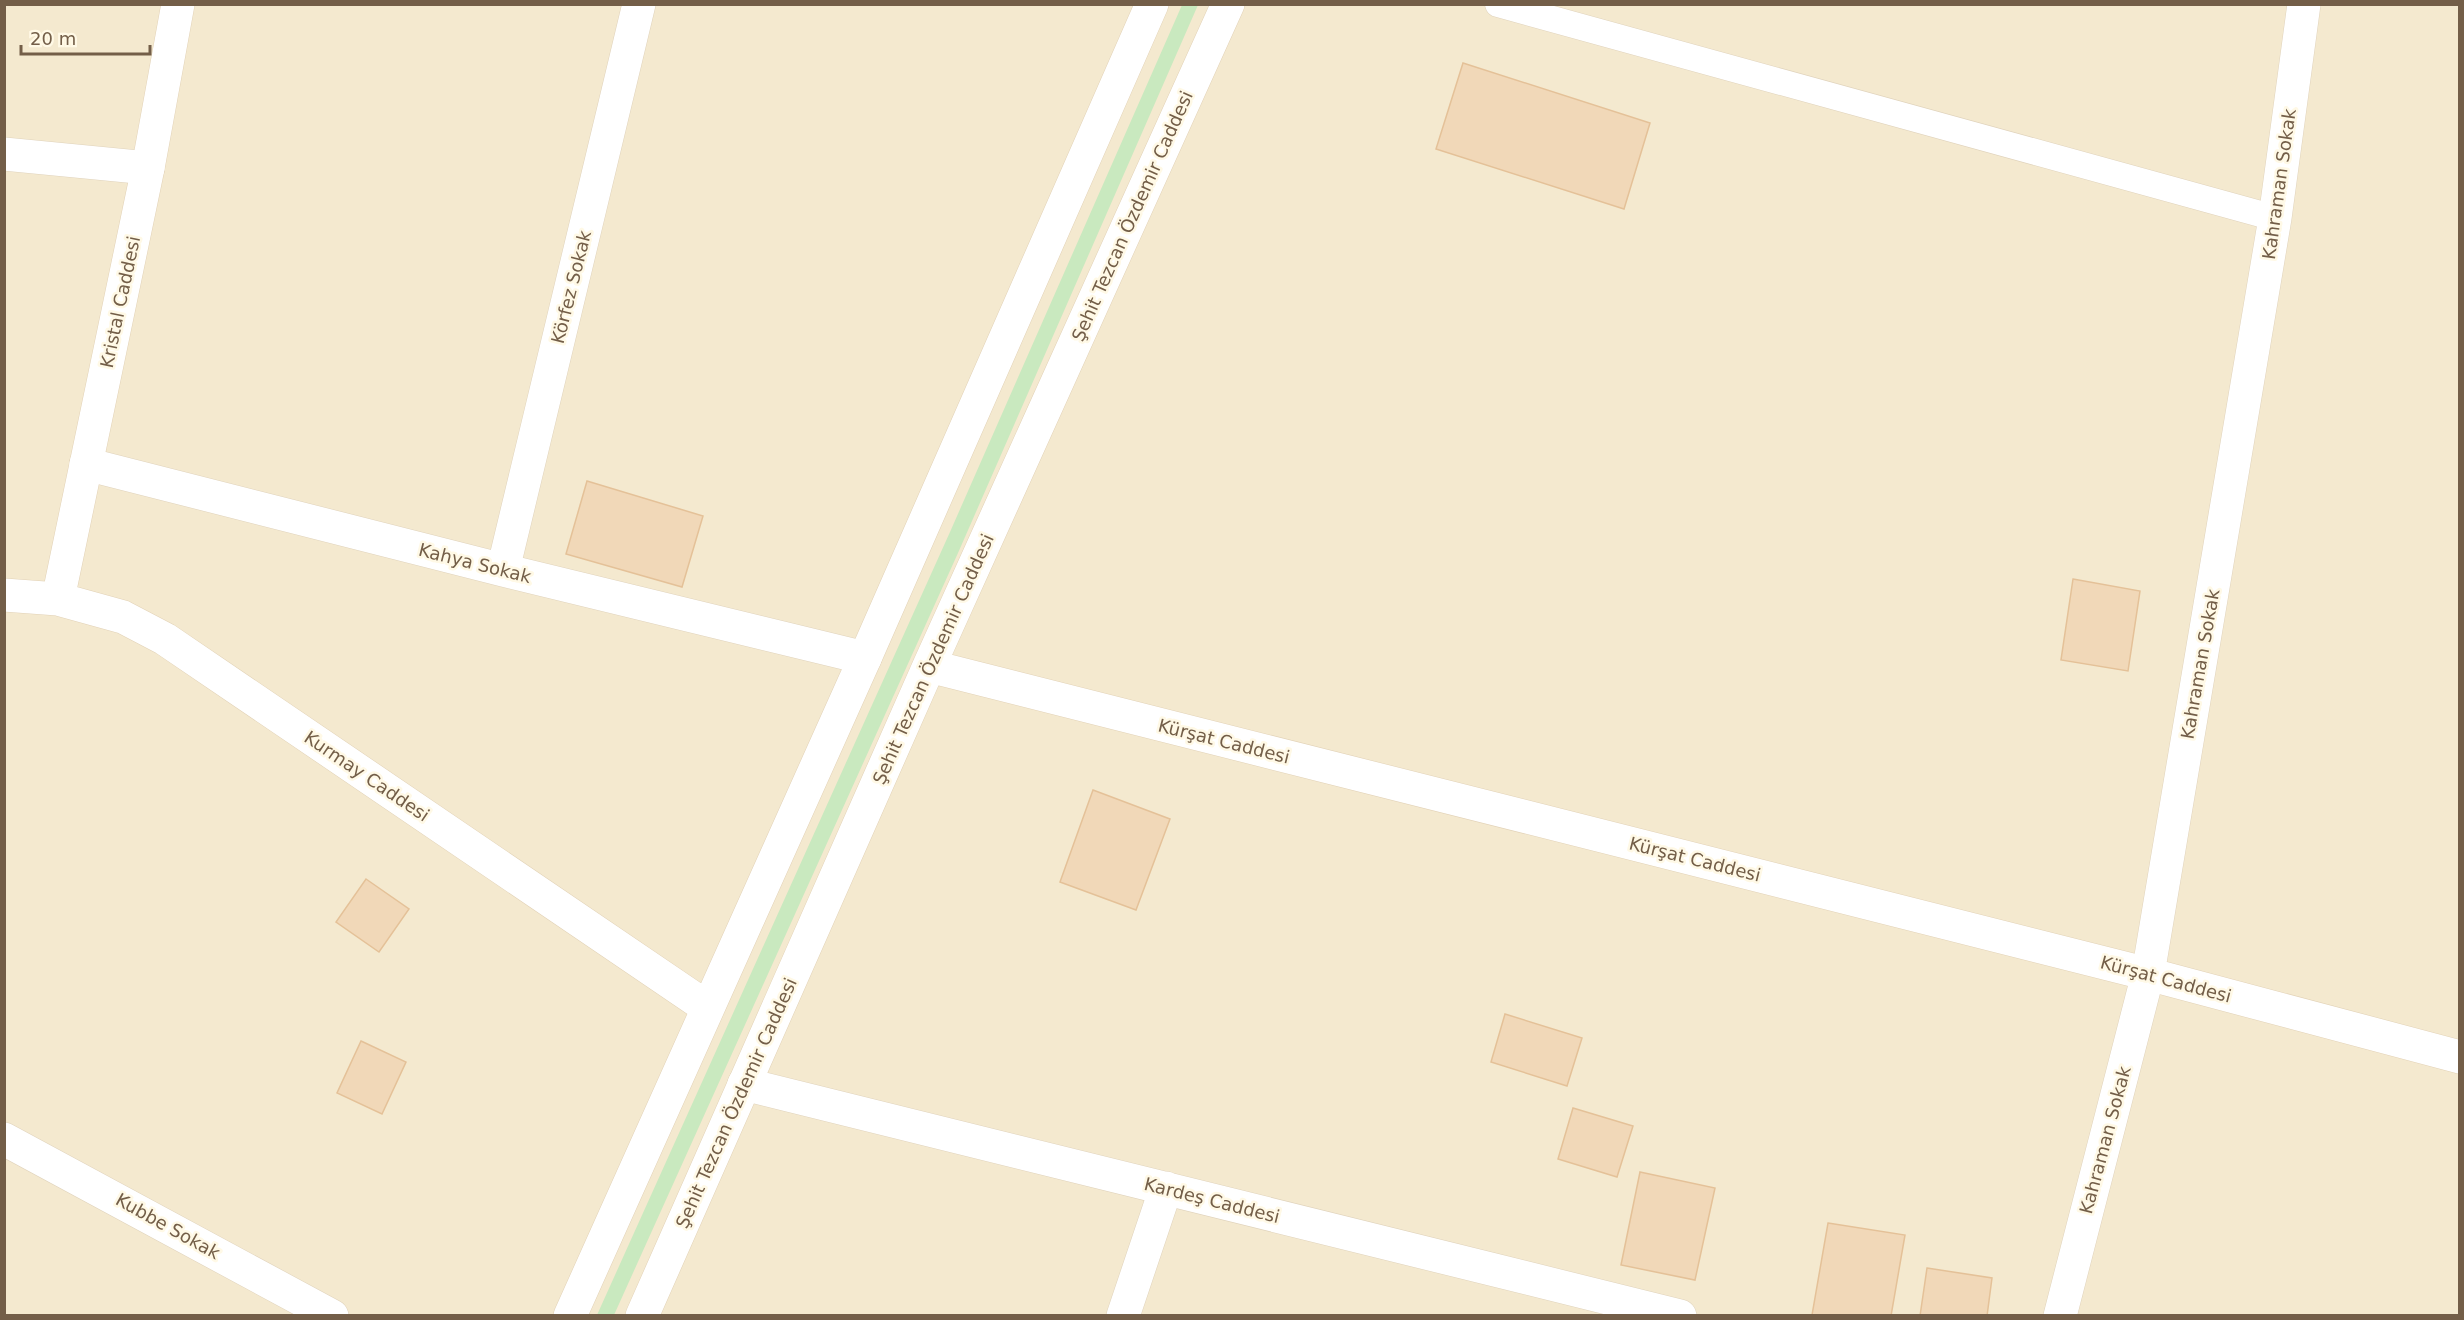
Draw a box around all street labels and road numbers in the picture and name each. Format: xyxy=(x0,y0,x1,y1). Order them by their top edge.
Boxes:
street label: Şehit Tezcan Özdemir Caddesi xyxy=(1067,88,1197,344)
street label: Kahraman Sokak xyxy=(2258,107,2300,261)
street label: Körfez Sokak xyxy=(547,228,595,346)
street label: Kristal Caddesi xyxy=(96,234,144,370)
street label: Şehit Tezcan Özdemir Caddesi xyxy=(868,531,998,787)
street label: Kahya Sokak xyxy=(417,539,534,587)
street label: Kahraman Sokak xyxy=(2176,587,2224,741)
street label: Kürşat Caddesi xyxy=(1156,715,1292,767)
street label: Kurmay Caddesi xyxy=(301,726,433,826)
street label: Kürşat Caddesi xyxy=(1627,833,1763,885)
street label: Kürşat Caddesi xyxy=(2098,951,2234,1007)
street label: Şehit Tezcan Özdemir Caddesi xyxy=(671,975,801,1231)
street label: Kahraman Sokak xyxy=(2075,1063,2135,1216)
street label: Kardeş Caddesi xyxy=(1142,1173,1282,1227)
street label: Kubbe Sokak xyxy=(112,1189,224,1264)

